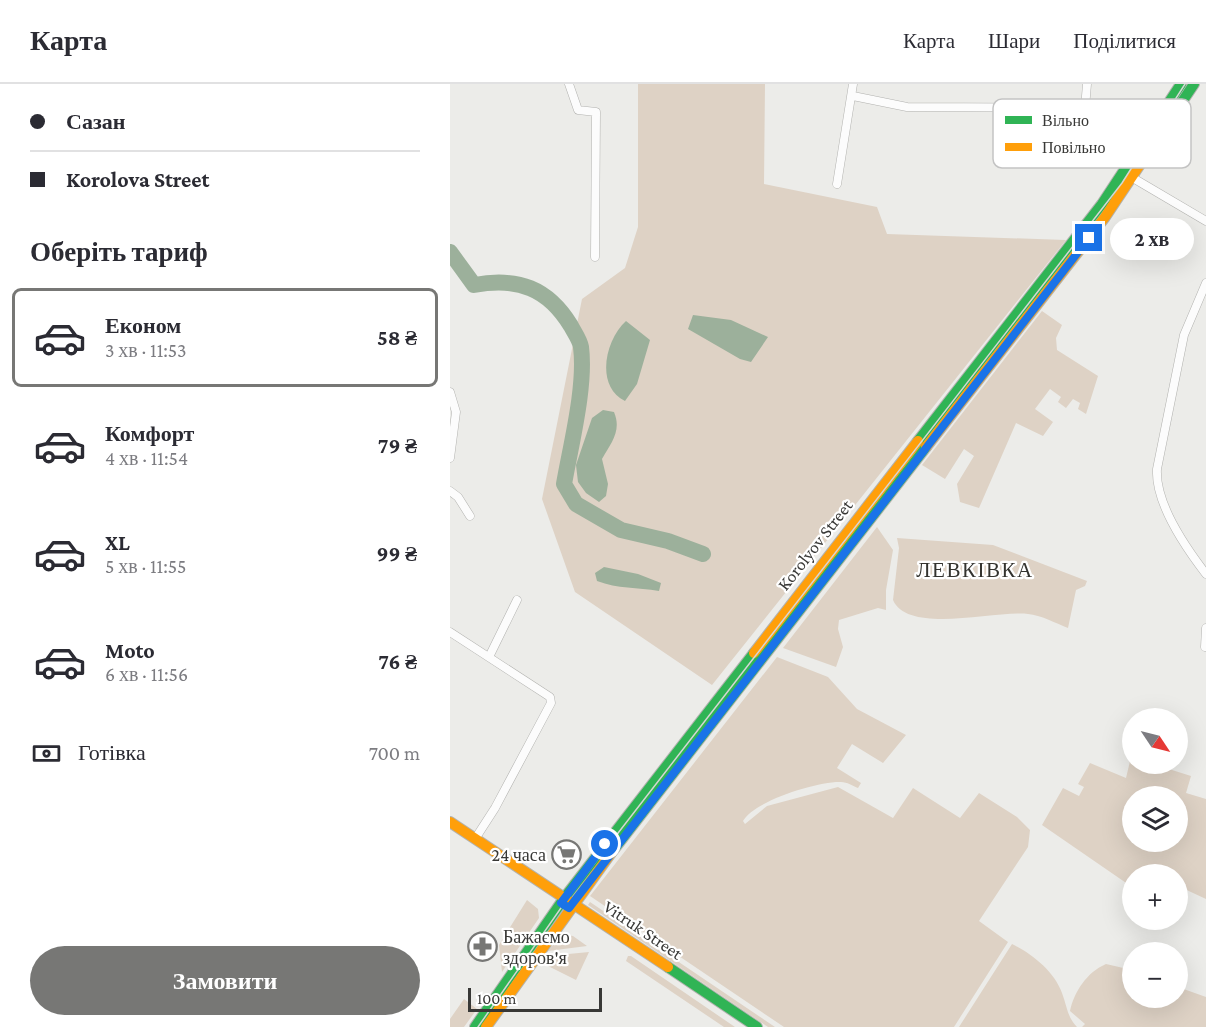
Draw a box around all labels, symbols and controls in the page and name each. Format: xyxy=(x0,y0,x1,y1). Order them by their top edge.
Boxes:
text: Карта xyxy=(30,25,107,56)
text: Карта xyxy=(903,29,955,53)
text: Шари xyxy=(988,29,1040,53)
text: Поділитися xyxy=(1073,29,1176,53)
legend xyxy=(993,99,1191,168)
text: Сазан xyxy=(66,109,125,134)
text: Вільно xyxy=(1042,112,1089,129)
text: Повільно xyxy=(1042,139,1105,156)
text: Korolova Street xyxy=(66,167,209,192)
callout: 2 хв xyxy=(1110,217,1194,259)
route end xyxy=(1075,224,1102,251)
text: 2 хв xyxy=(1135,228,1169,250)
text: Оберіть тариф xyxy=(30,237,208,267)
icon: car xyxy=(33,311,87,365)
text: Економ xyxy=(105,313,181,338)
text: 58 ₴ xyxy=(377,325,417,350)
text: 3 хв · 11:53 xyxy=(105,339,186,361)
icon: car xyxy=(33,419,87,473)
text: Комфорт xyxy=(105,421,194,446)
text: 79 ₴ xyxy=(378,433,417,458)
text: 4 хв · 11:54 xyxy=(105,447,188,469)
street label: Korolyov Street xyxy=(773,495,857,594)
icon: car xyxy=(33,527,87,581)
text: XL xyxy=(105,530,130,555)
text: 99 ₴ xyxy=(377,541,417,566)
text: 5 хв · 11:55 xyxy=(105,555,186,577)
district label: ЛЕВКІВКА xyxy=(916,558,1034,582)
icon: car xyxy=(33,635,87,689)
text: Moto xyxy=(105,638,155,663)
text: 76 ₴ xyxy=(378,649,417,674)
text: 6 хв · 11:56 xyxy=(105,663,188,685)
north arrow xyxy=(1122,708,1188,774)
map controls xyxy=(1122,708,1188,1008)
icon: cash xyxy=(30,737,63,770)
text: Готівка xyxy=(78,740,146,765)
text: 700 m xyxy=(369,742,420,764)
button: layers xyxy=(1122,786,1188,852)
route start xyxy=(591,830,618,857)
supermarket icon: 24 часа xyxy=(551,839,583,871)
place label: 24 часа xyxy=(492,845,546,865)
button: + xyxy=(1122,864,1188,930)
street label: Vitruk Street xyxy=(600,896,687,964)
place label: Бажаємо здоров'я xyxy=(503,927,570,968)
pharmacy icon: Бажаємо здоров'я xyxy=(466,931,498,963)
button: − xyxy=(1122,942,1188,1008)
button: Замовити xyxy=(30,946,420,1015)
scale bar xyxy=(468,985,602,1012)
text: 100 m xyxy=(477,990,516,1007)

